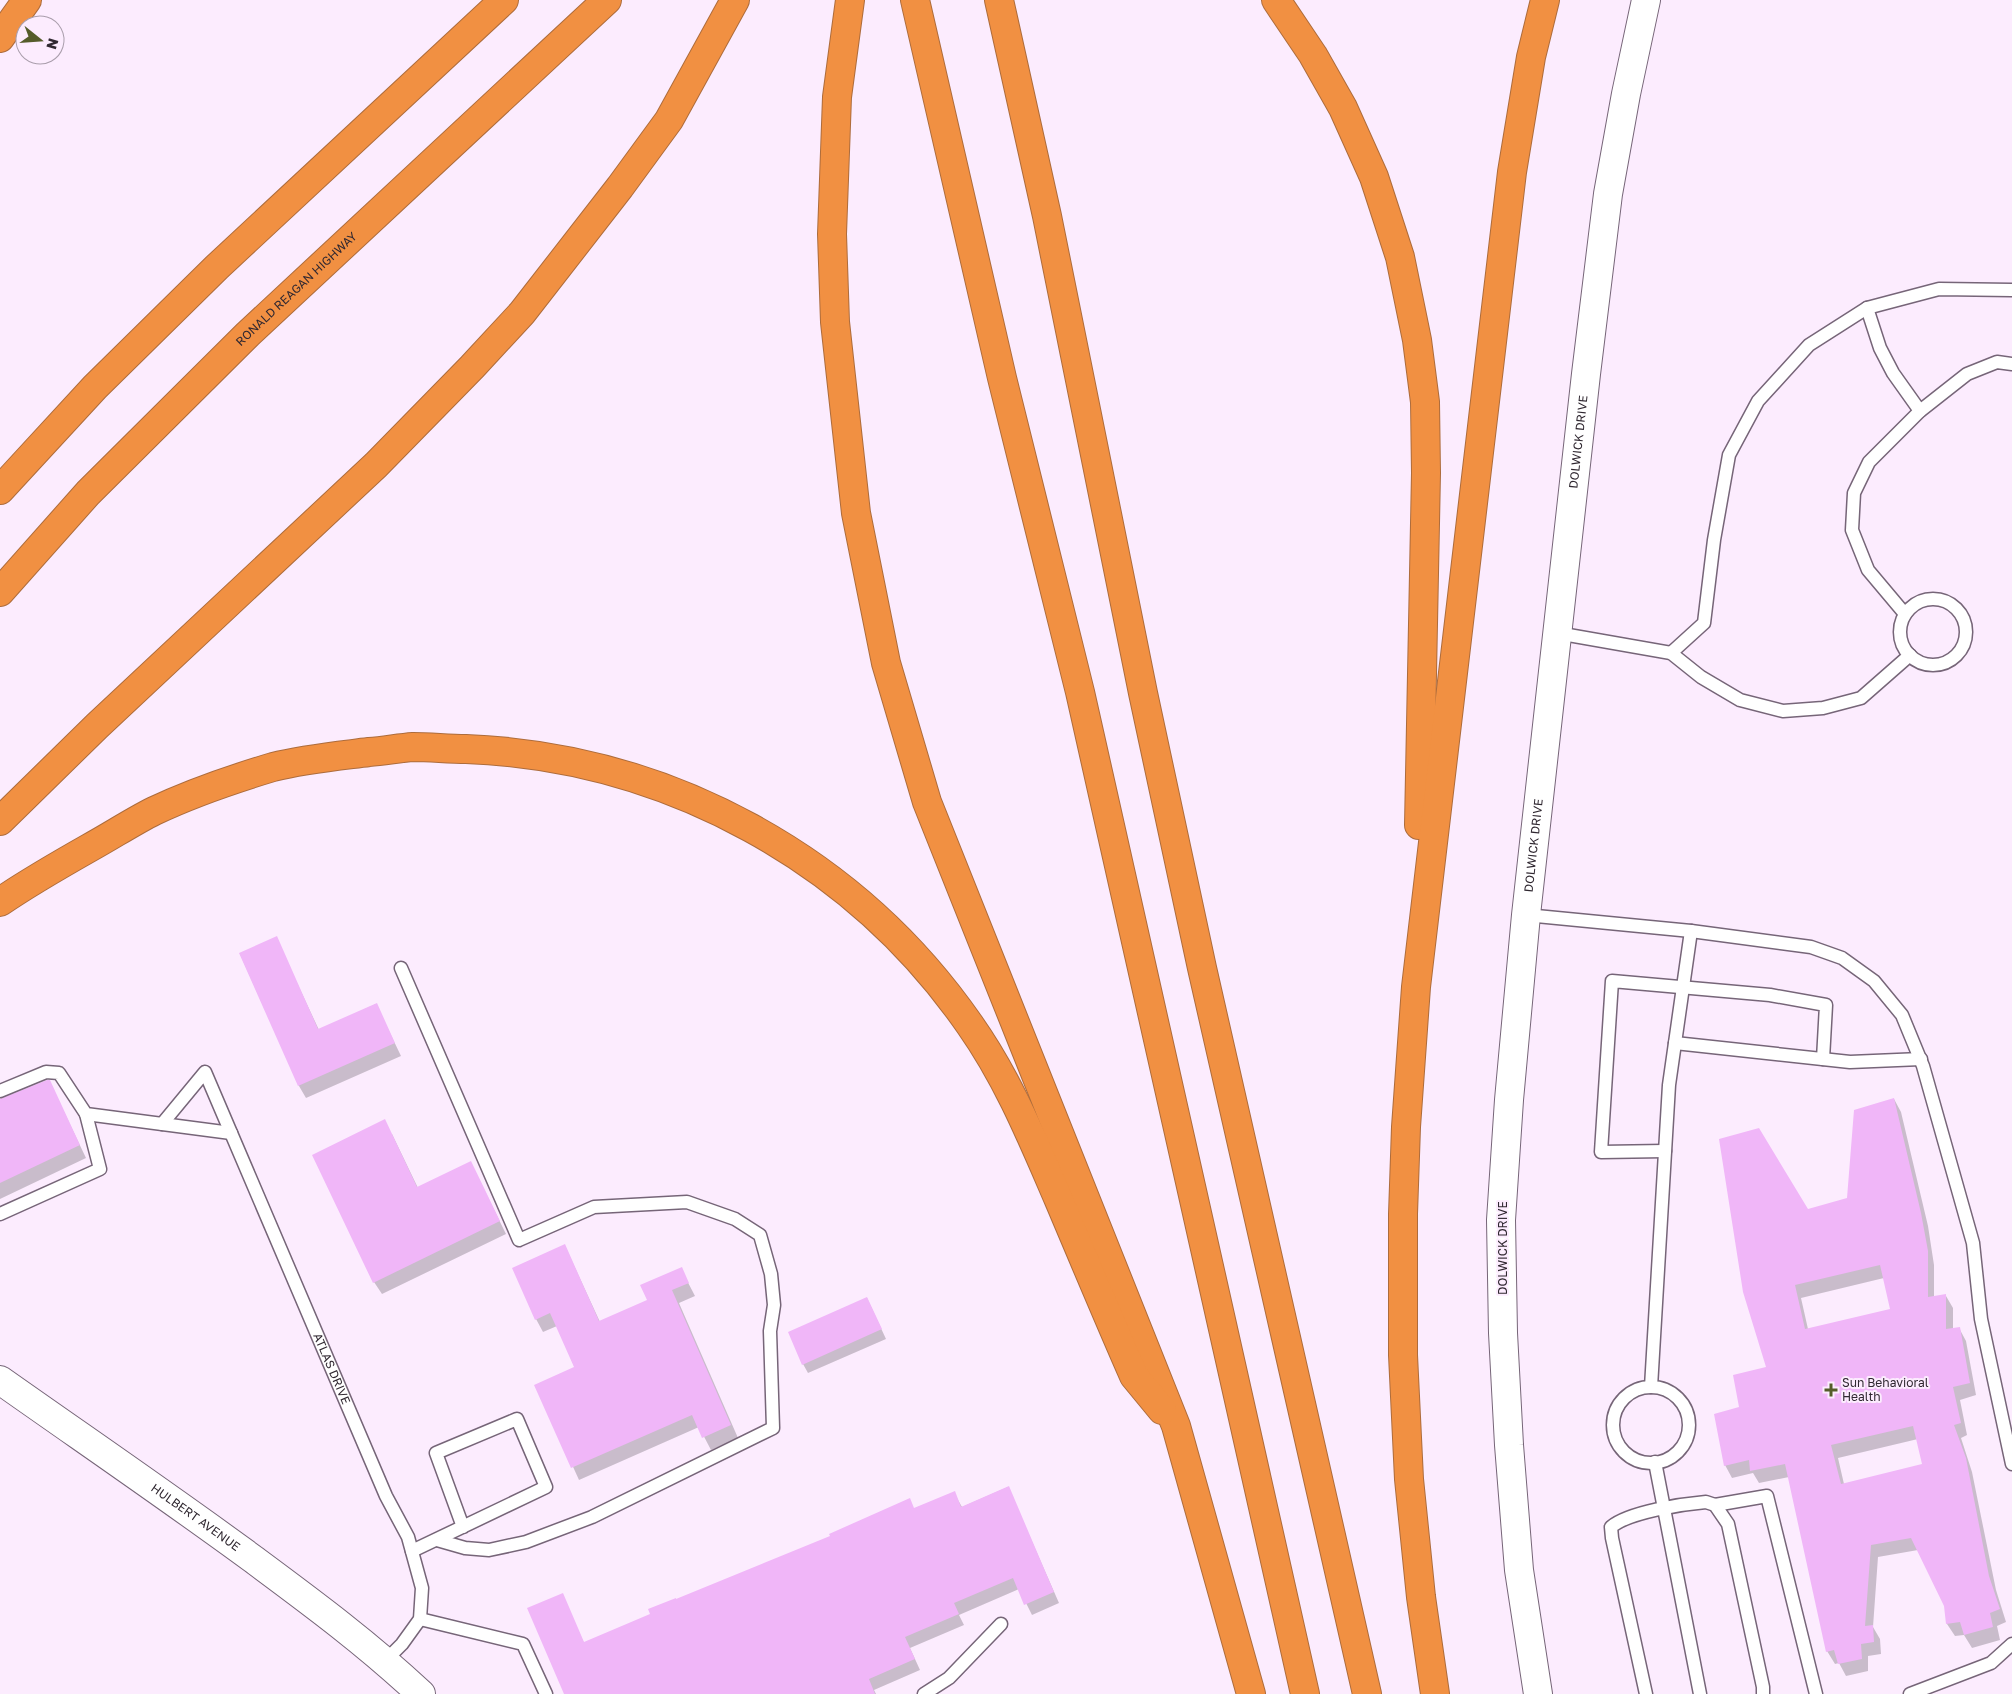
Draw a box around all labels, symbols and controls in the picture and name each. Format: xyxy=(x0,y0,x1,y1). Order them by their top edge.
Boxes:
north arrow xyxy=(15,15,65,65)
text: N xyxy=(43,36,63,52)
street label: RONALD REAGAN HIGHWAY xyxy=(232,228,360,349)
street label: DOLWICK DRIVE xyxy=(1565,394,1591,489)
street label: DOLWICK DRIVE xyxy=(1521,798,1546,893)
street label: DOLWICK DRIVE xyxy=(1495,1201,1510,1295)
street label: ATLAS DRIVE xyxy=(310,1330,354,1406)
place label: Sun Behavioral Health xyxy=(1842,1375,1929,1404)
marker: Sun Behavioral Health xyxy=(1824,1383,1838,1397)
street label: HULBERT AVENUE xyxy=(148,1480,243,1554)

